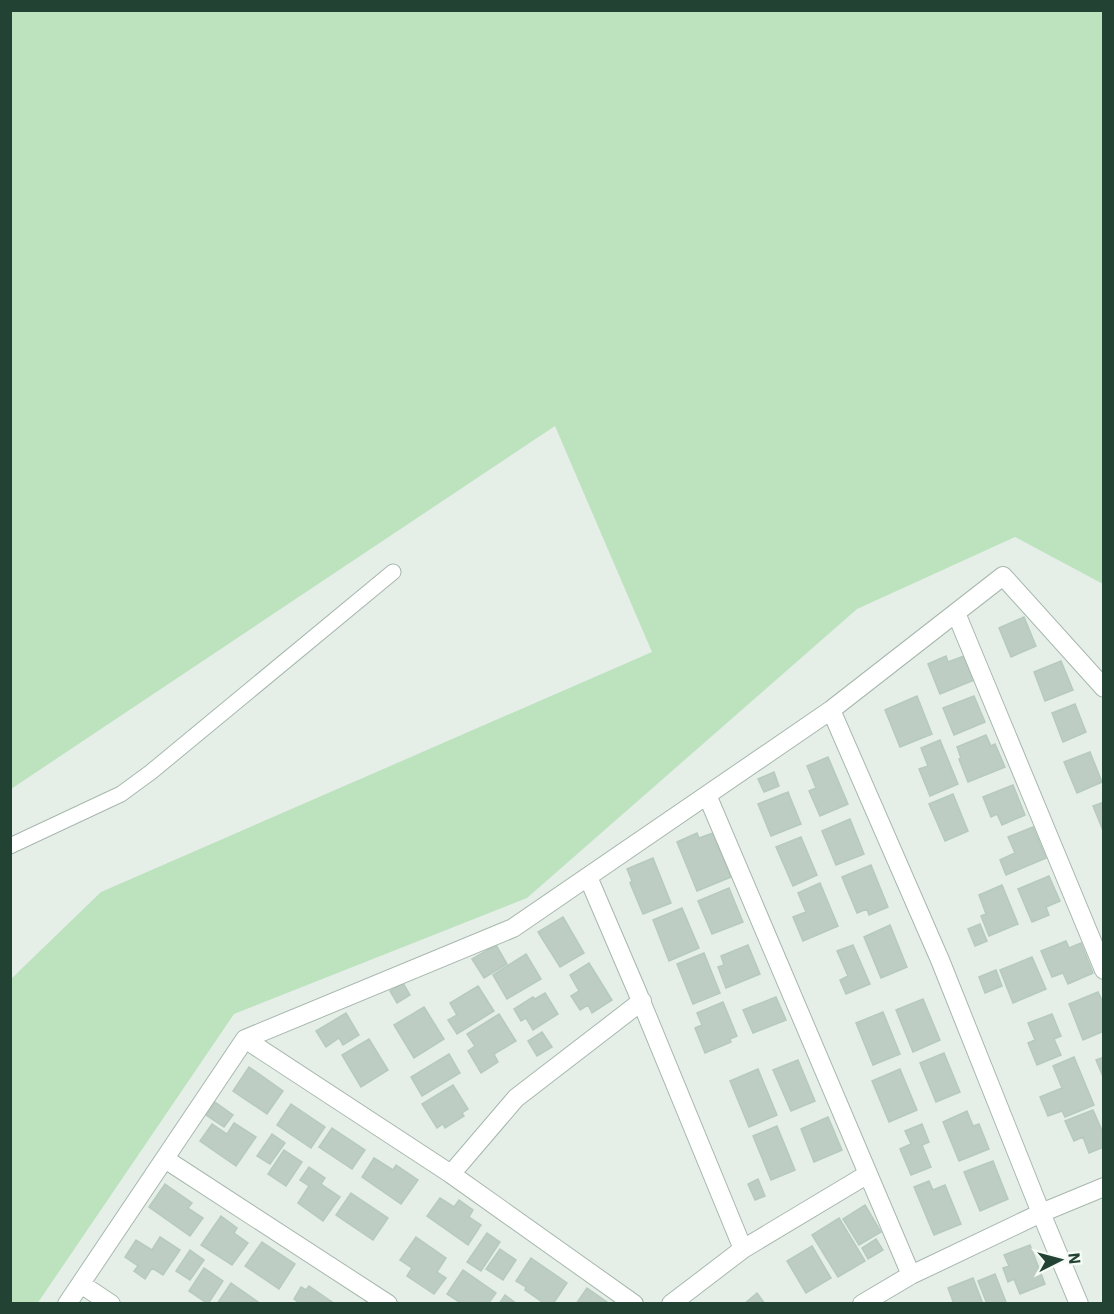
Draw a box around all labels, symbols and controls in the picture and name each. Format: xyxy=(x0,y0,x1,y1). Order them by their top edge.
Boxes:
north arrow xyxy=(1030,1230,1090,1290)
text: N xyxy=(1064,1252,1085,1265)

